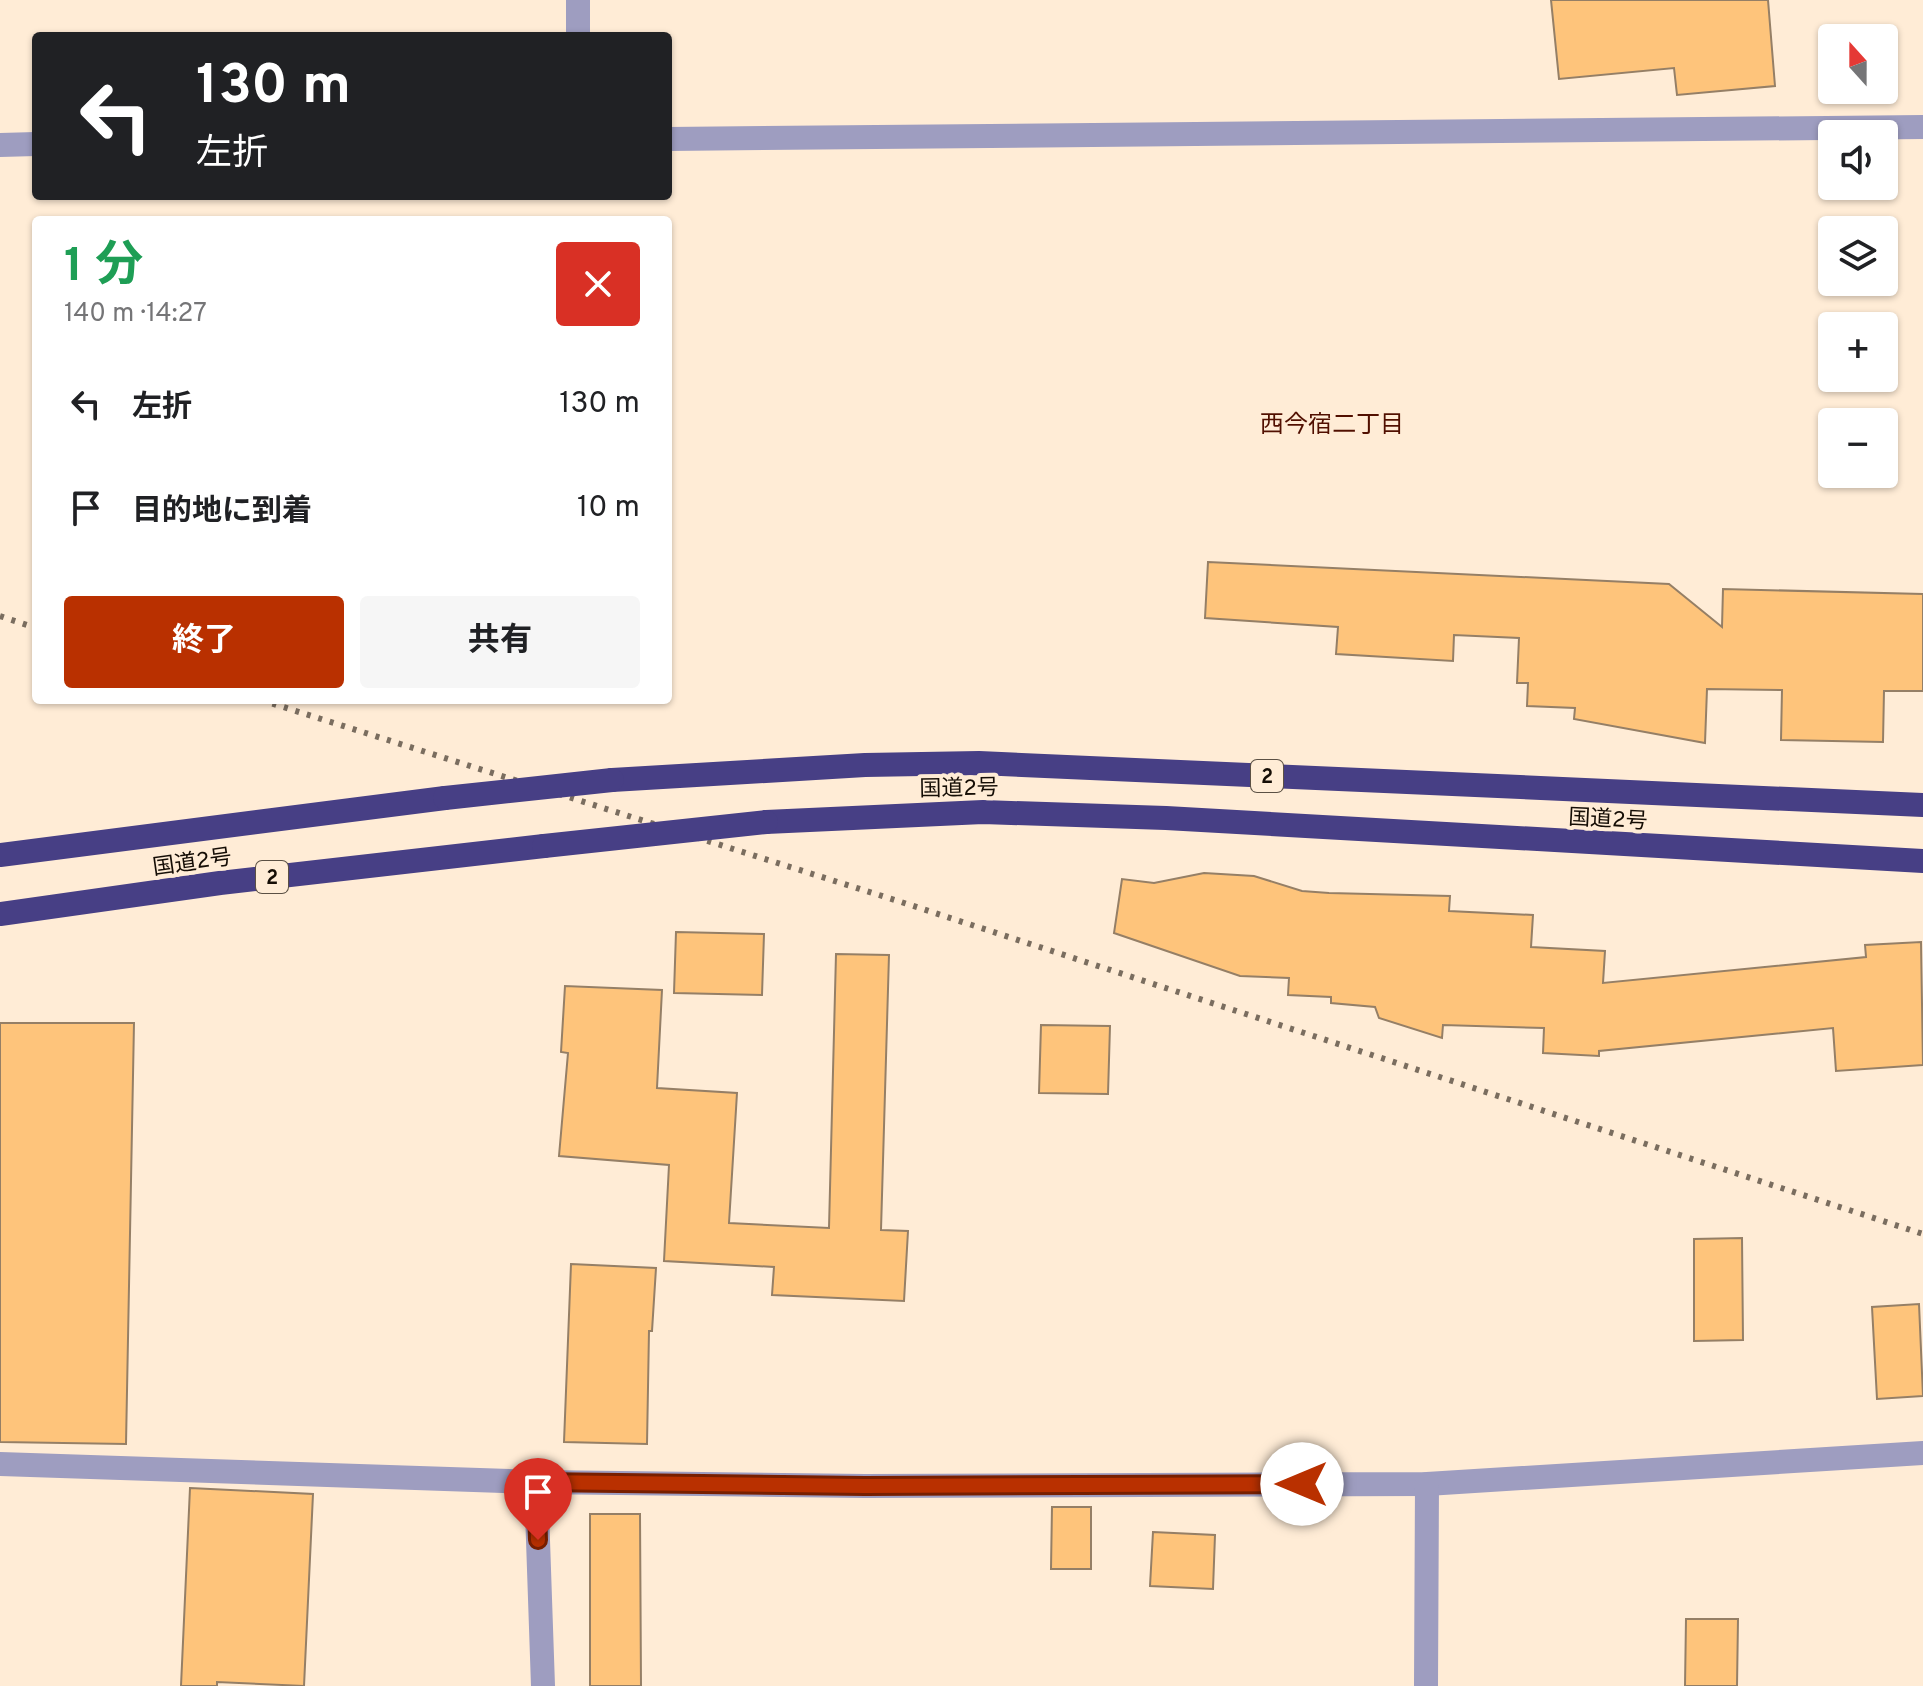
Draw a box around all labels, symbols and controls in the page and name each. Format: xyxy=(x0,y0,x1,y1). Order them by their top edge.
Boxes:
north arrow xyxy=(1818,24,1898,104)
map controls xyxy=(1818,24,1898,488)
text: 130 m xyxy=(196,53,351,123)
icon: left xyxy=(64,64,168,168)
button: sound xyxy=(1818,120,1898,200)
text: 左折 xyxy=(196,132,268,178)
button: layers xyxy=(1818,216,1898,296)
text: 1 分 xyxy=(64,238,143,298)
button: close xyxy=(556,242,640,326)
text: 140 m · 14:27 xyxy=(64,298,207,331)
button: + xyxy=(1818,312,1898,392)
icon: left xyxy=(64,382,108,426)
text: 130 m xyxy=(559,386,640,423)
text: 左折 xyxy=(132,390,192,427)
button: − xyxy=(1818,408,1898,488)
district label: 西今宿二丁目 xyxy=(1260,411,1404,441)
icon: arrive xyxy=(64,486,108,530)
text: 10 m xyxy=(577,490,640,527)
text: 目的地に到着 xyxy=(132,494,312,531)
button: 終了 xyxy=(64,596,344,688)
button: 共有 xyxy=(360,596,640,688)
road number: 2 xyxy=(1251,760,1283,792)
street label: 国道2号 xyxy=(919,775,999,804)
street label: 国道2号 xyxy=(1567,805,1648,836)
street label: 国道2号 xyxy=(151,845,234,882)
road number: 2 xyxy=(256,861,288,893)
position arrow xyxy=(1260,1442,1344,1526)
pin xyxy=(504,1458,572,1540)
icon: arrive xyxy=(516,1470,560,1514)

